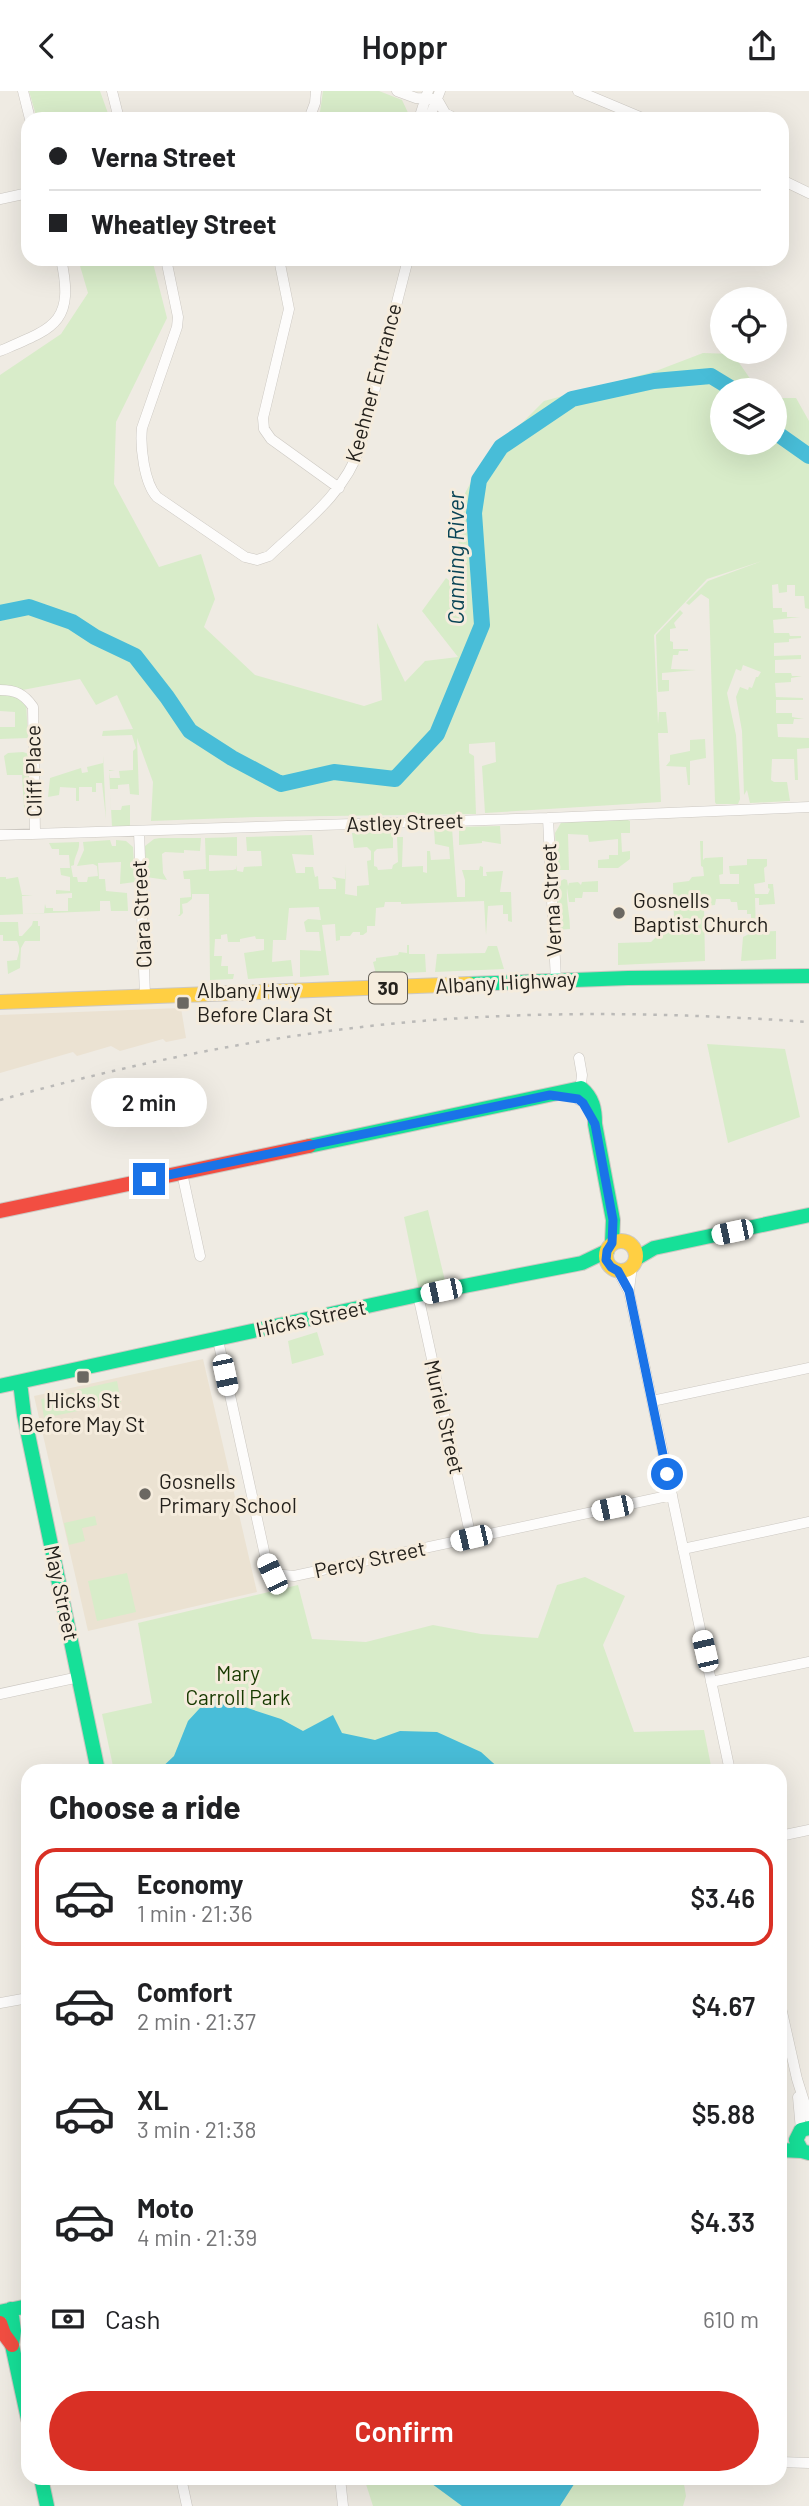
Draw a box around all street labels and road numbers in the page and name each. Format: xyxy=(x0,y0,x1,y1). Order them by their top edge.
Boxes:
street label: Keehner Entrance xyxy=(339,300,406,465)
street label: Cliff Place xyxy=(19,725,46,817)
street label: Astley Street xyxy=(346,807,464,836)
street label: Verna Street xyxy=(535,843,566,958)
street label: Clara Street xyxy=(125,859,156,969)
street label: Albany Highway xyxy=(435,965,578,998)
road number: 30 xyxy=(369,973,407,1003)
street label: Hicks Street xyxy=(253,1294,368,1341)
street label: Muriel Street xyxy=(420,1357,471,1476)
street label: Percy Street xyxy=(312,1535,427,1582)
street label: May Street xyxy=(40,1543,85,1643)

